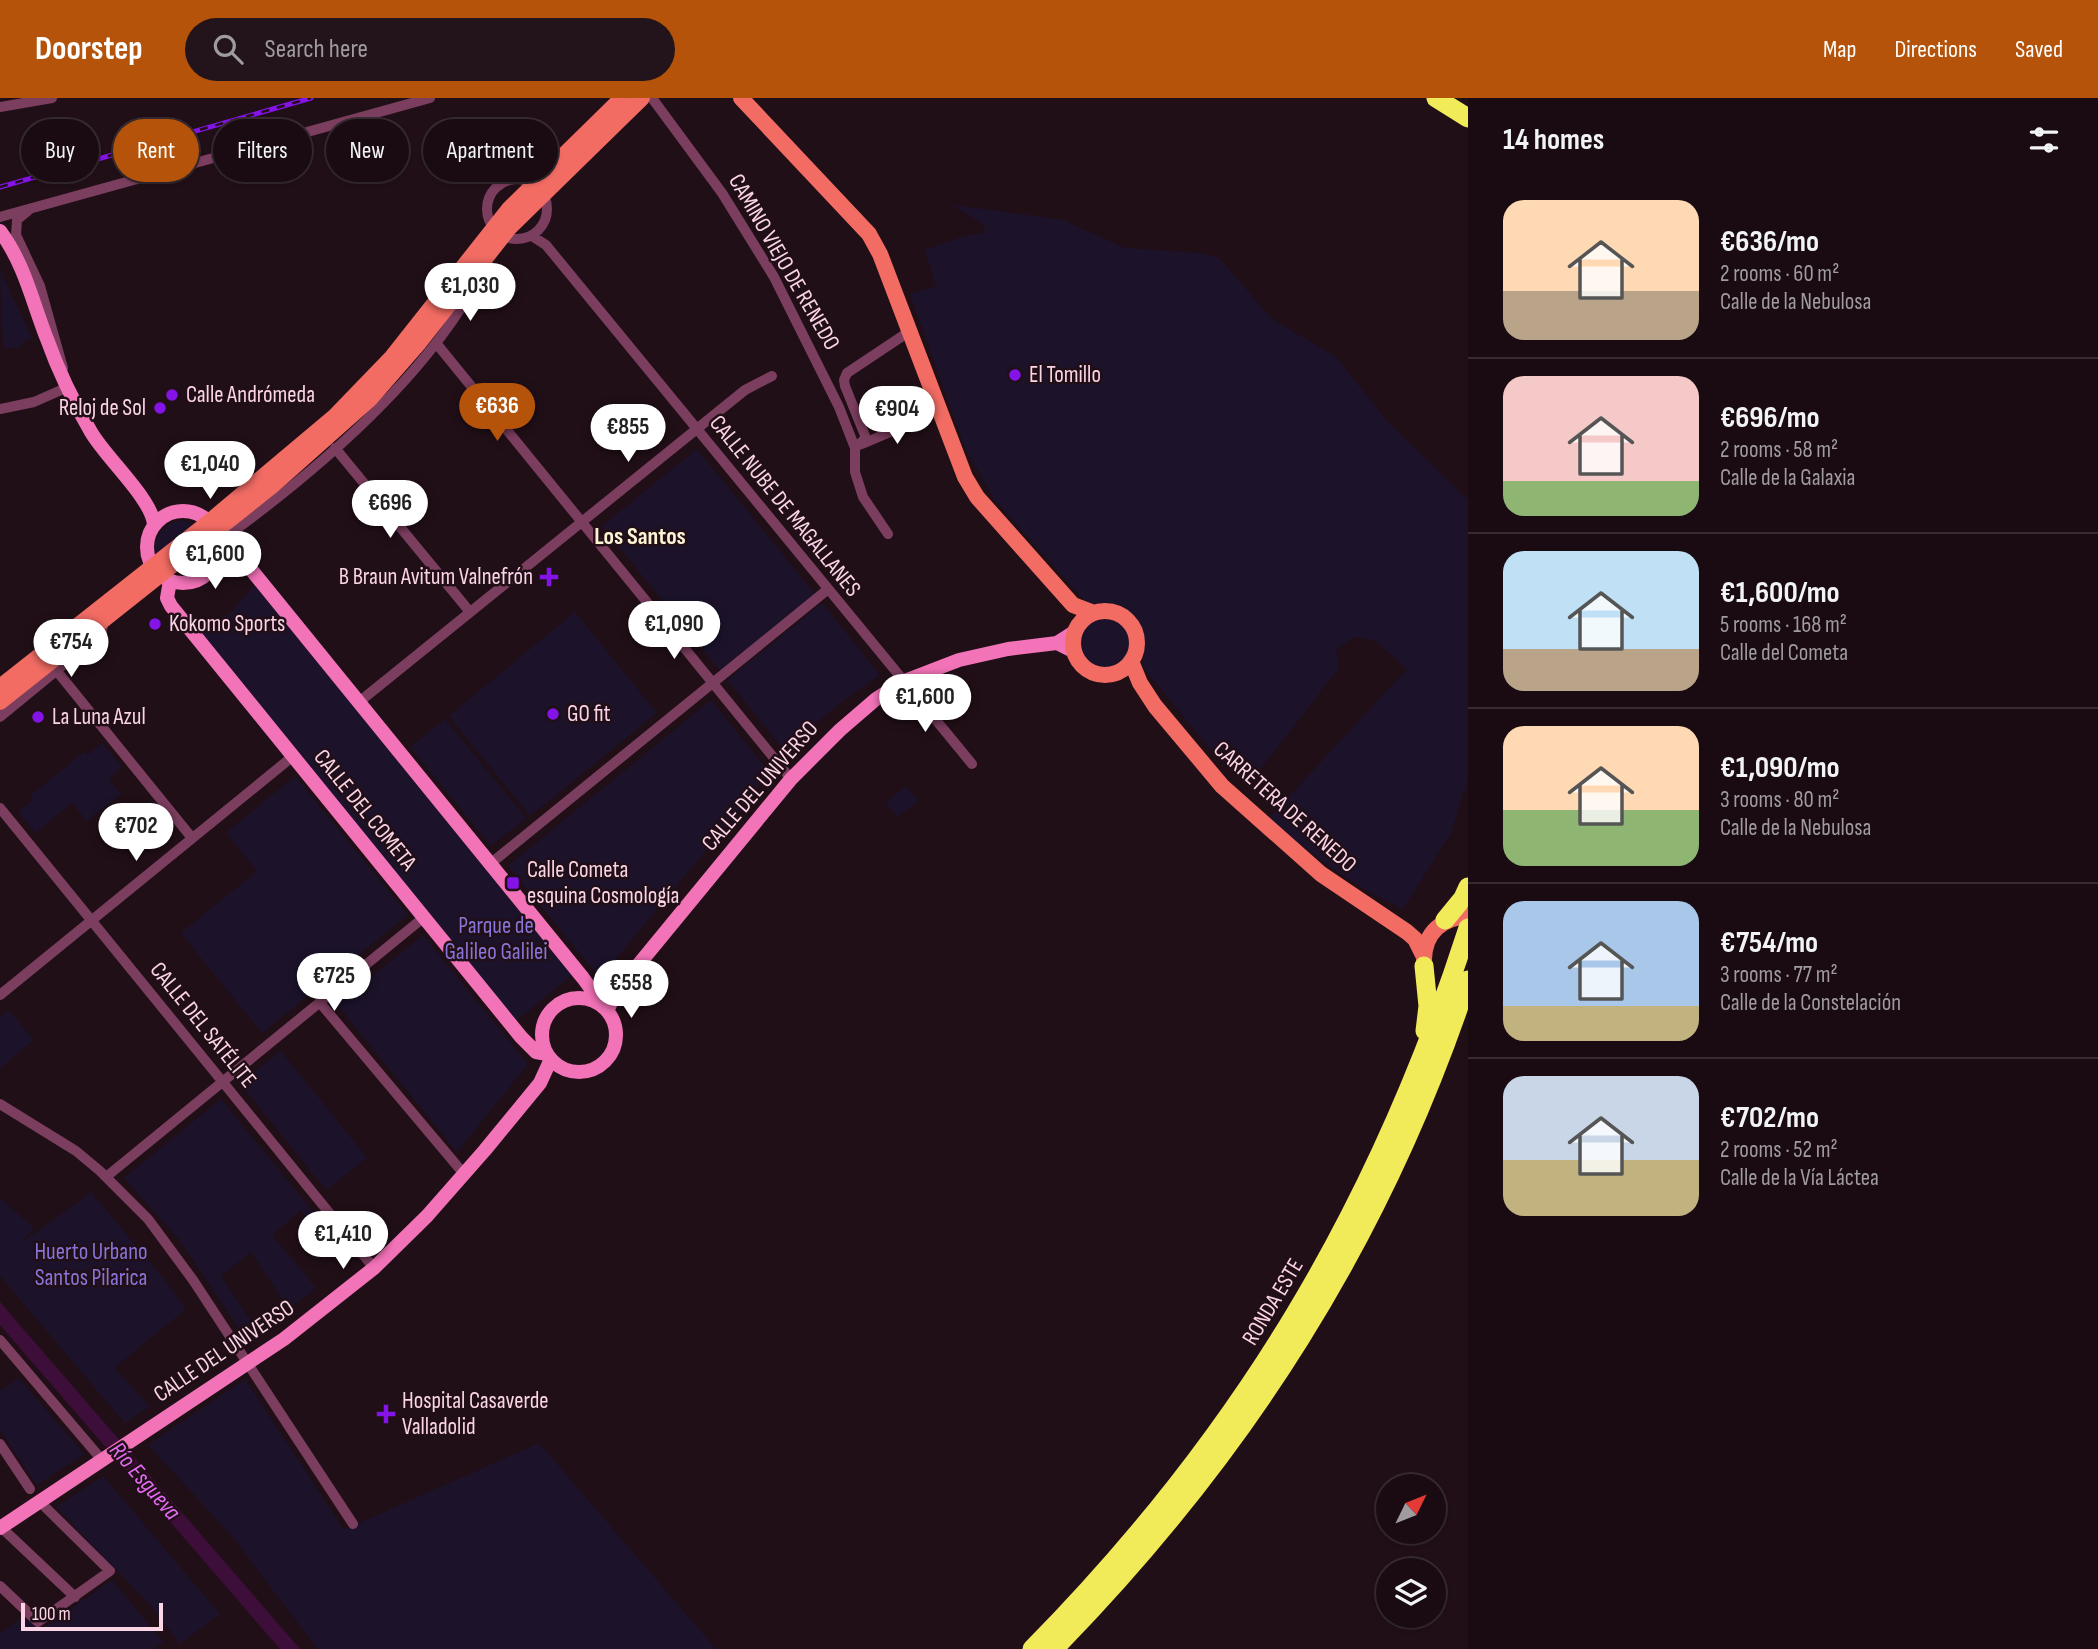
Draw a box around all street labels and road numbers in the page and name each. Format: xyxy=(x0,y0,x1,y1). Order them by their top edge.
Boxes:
street label: CAMINO VIEJO DE RENEDO xyxy=(722,169,846,355)
street label: CALLE NUBE DE MAGALLANES xyxy=(703,410,867,602)
street label: CALLE DEL UNIVERSO xyxy=(696,715,824,857)
street label: CARRETERA DE RENEDO xyxy=(1208,735,1362,879)
street label: CALLE DEL COMETA xyxy=(308,744,423,876)
street label: CALLE DEL SATÉLITE xyxy=(144,956,262,1094)
street label: RONDA ESTE xyxy=(1236,1254,1310,1350)
street label: CALLE DEL UNIVERSO xyxy=(148,1294,300,1408)

